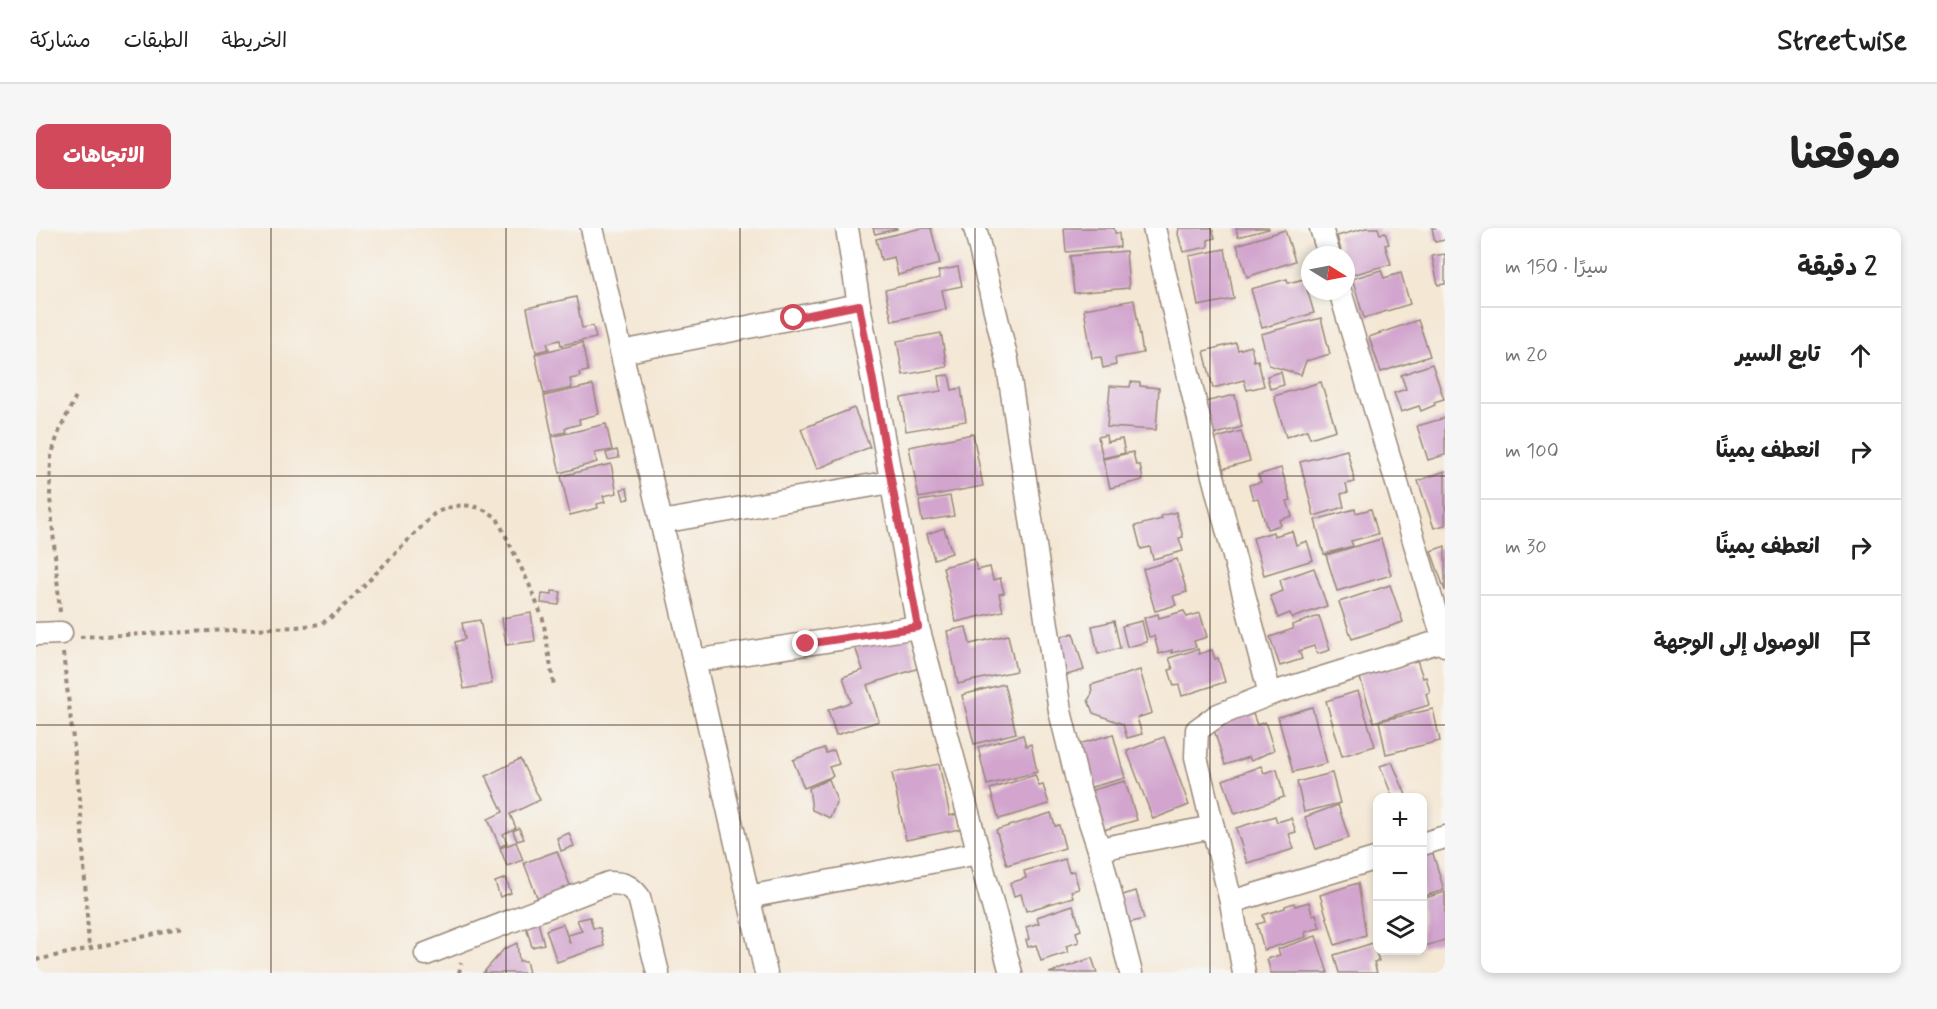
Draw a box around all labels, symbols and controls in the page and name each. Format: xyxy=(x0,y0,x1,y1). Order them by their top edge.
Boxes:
text: Streetwise xyxy=(1777,23,1907,60)
text: مشاركة xyxy=(30,27,91,55)
text: الطبقات xyxy=(124,27,189,55)
text: الخريطة xyxy=(222,27,287,55)
button: الاتجاهات xyxy=(36,124,171,189)
text: موقعنا xyxy=(1790,129,1901,184)
north arrow xyxy=(1301,246,1355,300)
text: 2 دقيقة xyxy=(1797,251,1877,285)
text: سيرًا · 150 m xyxy=(1505,254,1608,281)
route start xyxy=(780,304,806,330)
icon: ahead xyxy=(1844,339,1877,372)
text: تابع السير xyxy=(1736,341,1820,369)
text: 20 m xyxy=(1505,342,1548,369)
icon: right xyxy=(1844,435,1877,468)
text: انعطف يمينًا xyxy=(1716,437,1820,465)
text: 100 m xyxy=(1505,438,1559,465)
icon: right xyxy=(1844,531,1877,564)
text: انعطف يمينًا xyxy=(1716,533,1820,561)
text: 30 m xyxy=(1505,534,1547,561)
icon: arrive xyxy=(1844,627,1877,660)
text: الوصول إلى الوجهة xyxy=(1653,629,1820,657)
route end xyxy=(792,630,818,656)
map controls xyxy=(1373,793,1427,955)
button: + xyxy=(1373,793,1427,847)
button: − xyxy=(1373,847,1427,901)
button: layers xyxy=(1373,901,1427,955)

